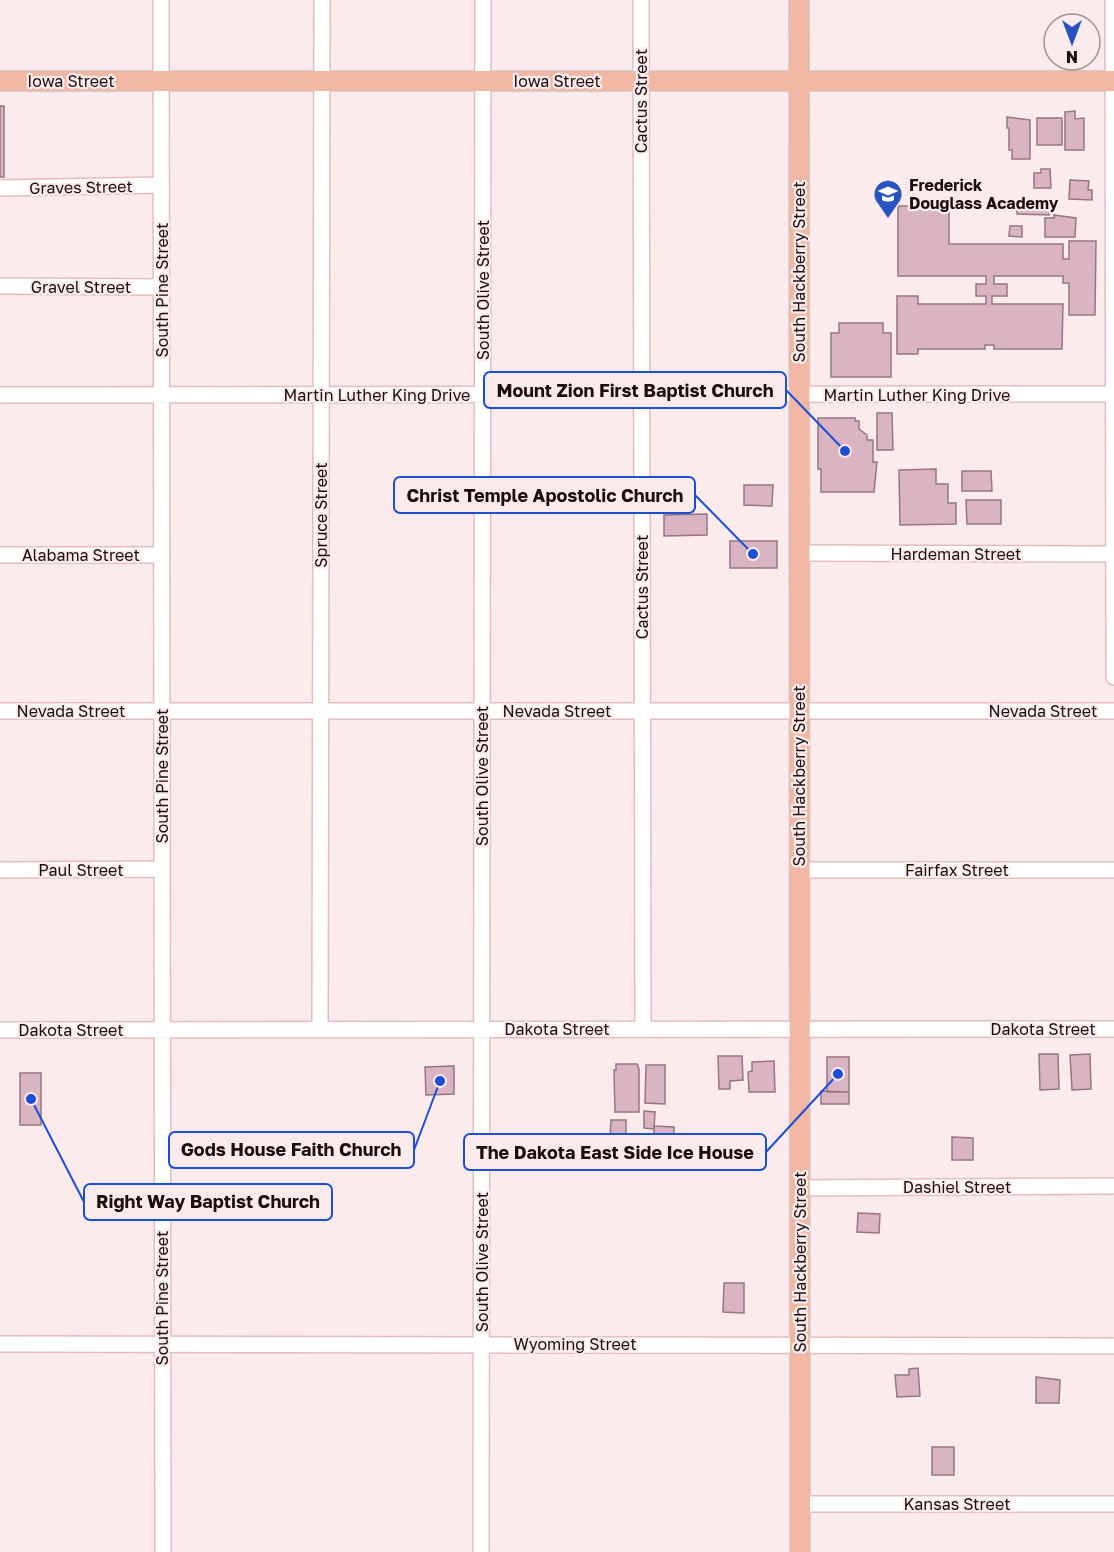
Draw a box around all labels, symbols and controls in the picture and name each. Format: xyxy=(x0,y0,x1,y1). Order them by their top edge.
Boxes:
north arrow xyxy=(1042,12,1102,72)
text: N xyxy=(1066,47,1078,67)
street label: Cactus Street xyxy=(631,49,651,153)
street label: Iowa Street xyxy=(27,71,115,91)
street label: Iowa Street xyxy=(513,71,601,91)
place label: Frederick Douglass Academy xyxy=(909,175,1059,213)
street label: Graves Street xyxy=(29,176,133,198)
school or university icon: Frederick Douglass Academy xyxy=(872,178,904,220)
street label: South Hackberry Street xyxy=(789,181,809,363)
street label: South Olive Street xyxy=(473,220,493,360)
street label: South Pine Street xyxy=(152,222,172,358)
street label: Gravel Street xyxy=(31,277,131,297)
callout: Mount Zion First Baptist Church xyxy=(484,372,786,408)
text: Mount Zion First Baptist Church xyxy=(496,379,774,401)
street label: Martin Luther King Drive xyxy=(284,385,470,405)
street label: Martin Luther King Drive xyxy=(824,385,1010,405)
street label: Spruce Street xyxy=(311,462,331,568)
callout: Christ Temple Apostolic Church xyxy=(394,477,695,513)
text: Christ Temple Apostolic Church xyxy=(407,484,684,506)
street label: Cactus Street xyxy=(632,535,652,639)
street label: Hardeman Street xyxy=(891,544,1021,564)
street label: Alabama Street xyxy=(22,545,140,565)
street label: South Hackberry Street xyxy=(789,685,809,867)
street label: Nevada Street xyxy=(17,701,125,721)
street label: Nevada Street xyxy=(503,701,611,721)
street label: Nevada Street xyxy=(989,701,1097,721)
street label: South Olive Street xyxy=(472,706,492,846)
street label: South Pine Street xyxy=(152,708,172,844)
street label: Paul Street xyxy=(38,860,124,880)
street label: Fairfax Street xyxy=(905,860,1009,880)
street label: Dakota Street xyxy=(504,1019,610,1039)
street label: Dakota Street xyxy=(990,1019,1096,1039)
street label: Dakota Street xyxy=(18,1020,124,1040)
callout: Gods House Faith Church xyxy=(169,1132,414,1168)
callout: The Dakota East Side Ice House xyxy=(464,1134,766,1170)
text: Gods House Faith Church xyxy=(181,1138,401,1160)
text: The Dakota East Side Ice House xyxy=(476,1141,754,1163)
street label: South Hackberry Street xyxy=(790,1171,810,1353)
street label: Dashiel Street xyxy=(903,1177,1011,1197)
callout: Right Way Baptist Church xyxy=(84,1184,332,1220)
text: Right Way Baptist Church xyxy=(96,1190,320,1212)
street label: South Olive Street xyxy=(472,1192,492,1332)
street label: South Pine Street xyxy=(152,1230,172,1366)
street label: Wyoming Street xyxy=(513,1334,637,1354)
street label: Kansas Street xyxy=(903,1494,1011,1514)

